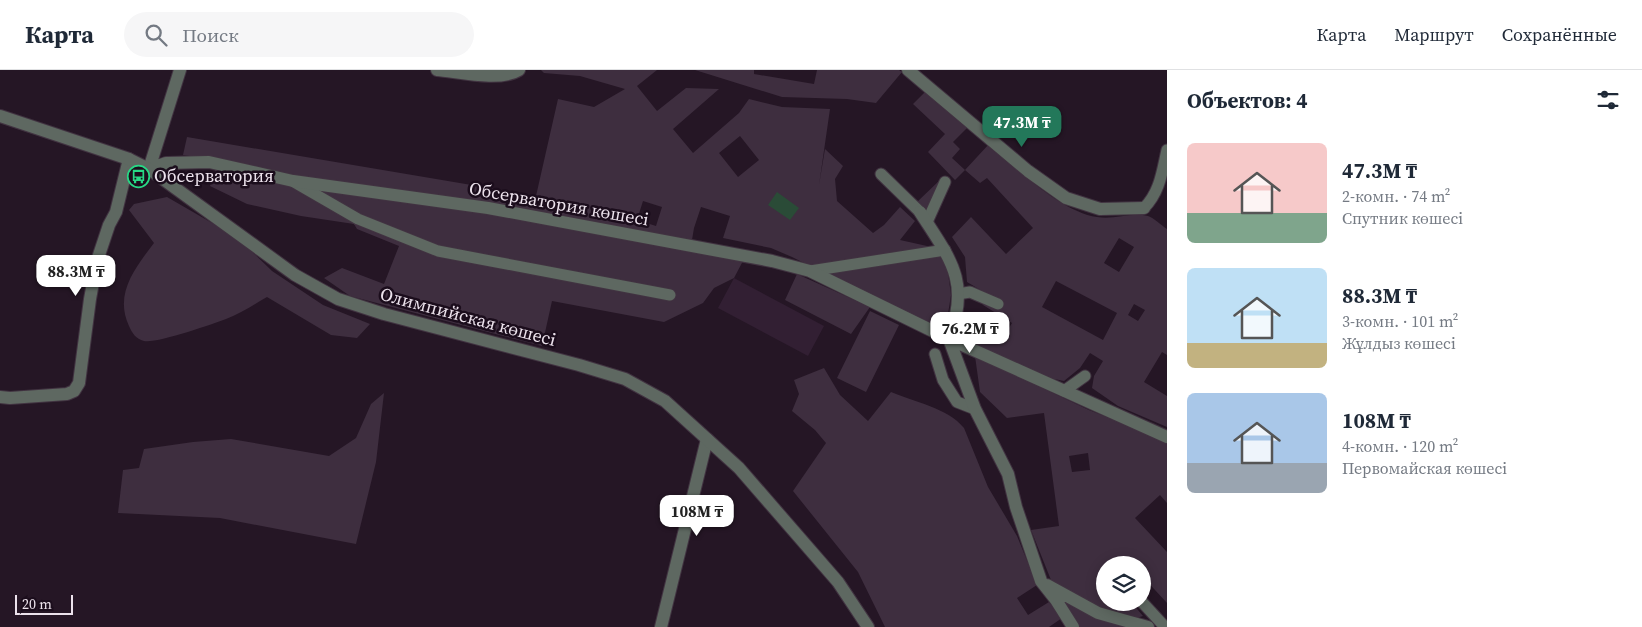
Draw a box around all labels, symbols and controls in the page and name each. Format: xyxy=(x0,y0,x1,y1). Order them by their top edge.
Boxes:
search box xyxy=(124,12,474,57)
text: Карта xyxy=(25,18,94,51)
icon: search xyxy=(142,21,170,49)
text: Поиск xyxy=(182,22,239,48)
text: Карта xyxy=(1317,22,1366,47)
text: Маршрут xyxy=(1394,22,1474,47)
text: Сохранённые xyxy=(1502,22,1617,47)
text: Объектов: 4 xyxy=(1187,86,1308,115)
icon: filters xyxy=(1594,86,1622,114)
pin: 47.3M ₸ xyxy=(976,106,1068,148)
text: 47.3M ₸ xyxy=(993,111,1051,133)
text: 47.3M ₸ xyxy=(1342,156,1417,185)
place label: Обсерватория xyxy=(154,163,274,188)
icon: home xyxy=(1227,163,1287,223)
bus stop icon: Обсерватория xyxy=(126,164,150,188)
street label: Обсерватория көшесі xyxy=(467,175,651,232)
text: 2-комн. · 74 m² xyxy=(1342,185,1450,207)
text: Спутник көшесі xyxy=(1342,207,1463,229)
pin: 88.3M ₸ xyxy=(30,254,122,297)
text: 88.3M ₸ xyxy=(47,260,105,282)
street label: Олимпийская көшесі xyxy=(377,281,559,352)
text: 88.3M ₸ xyxy=(1342,281,1417,310)
icon: home xyxy=(1227,288,1287,348)
text: 3-комн. · 101 m² xyxy=(1342,310,1458,332)
pin: 76.2M ₸ xyxy=(924,312,1016,354)
text: 76.2M ₸ xyxy=(941,317,999,339)
text: Жұлдыз көшесі xyxy=(1342,332,1456,354)
text: 108M ₸ xyxy=(1342,406,1411,435)
icon: home xyxy=(1227,413,1287,473)
text: 4-комн. · 120 m² xyxy=(1342,435,1458,457)
text: Первомайская көшесі xyxy=(1342,457,1507,479)
pin: 108M ₸ xyxy=(656,494,738,537)
text: 108M ₸ xyxy=(671,500,723,522)
map controls xyxy=(1096,556,1151,611)
button: layers xyxy=(1096,556,1151,611)
scale bar xyxy=(15,592,72,615)
text: 20 m xyxy=(22,594,52,614)

